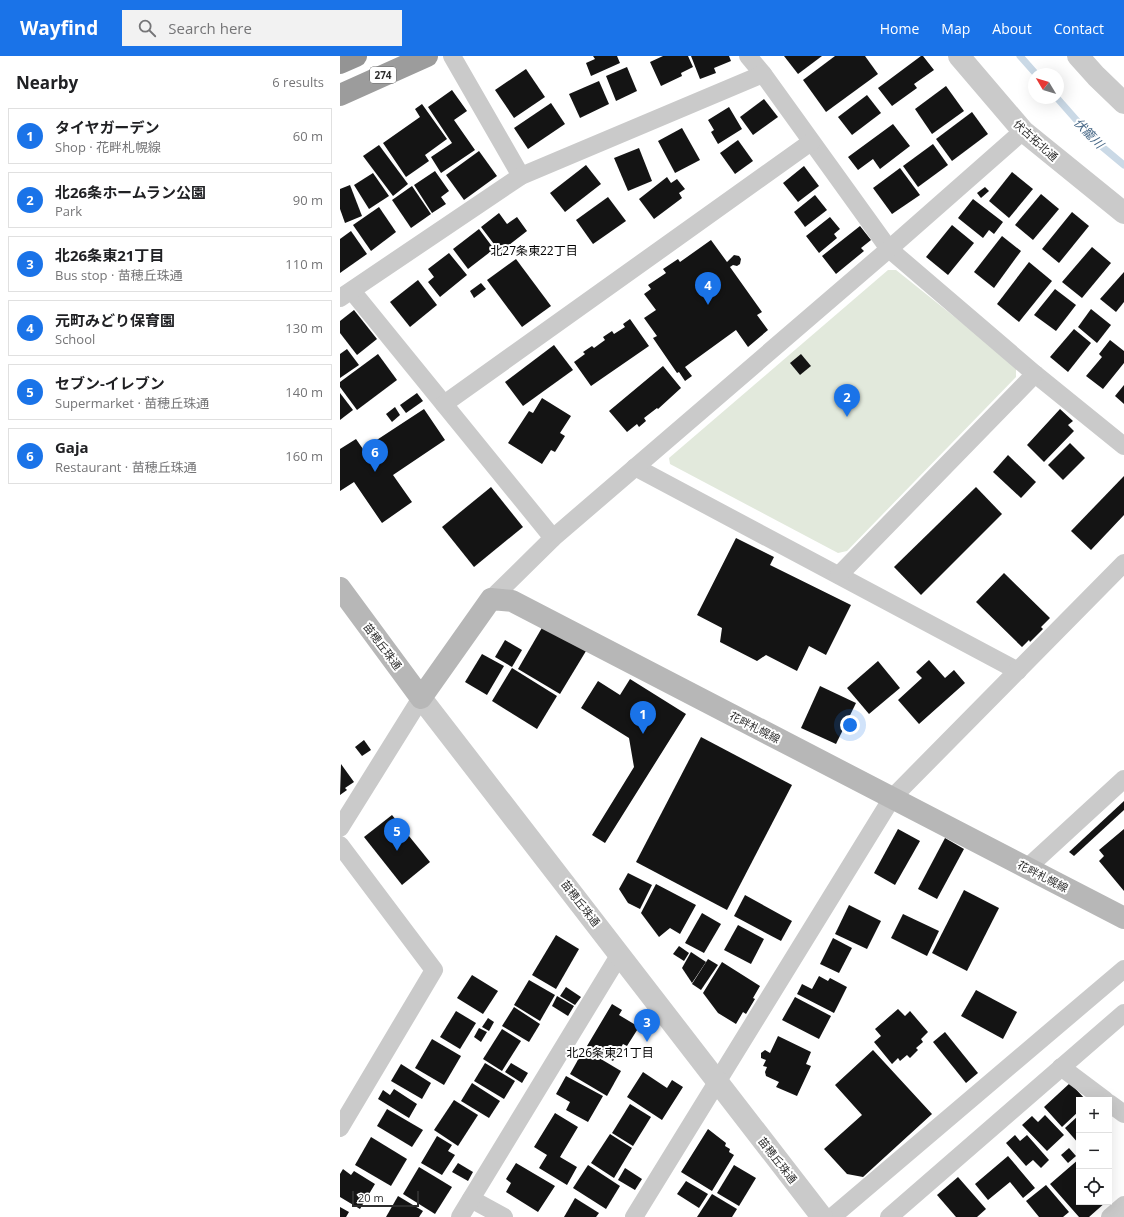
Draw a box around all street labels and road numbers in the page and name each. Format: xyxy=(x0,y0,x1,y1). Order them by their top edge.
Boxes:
road number: 274 xyxy=(370,67,396,83)
street label: 伏古拓北通 xyxy=(1011,116,1061,164)
street label: 苗穂丘珠通 xyxy=(360,620,406,672)
street label: 花畔札幌線 xyxy=(727,708,783,746)
street label: 花畔札幌線 xyxy=(1015,857,1071,895)
street label: 苗穂丘珠通 xyxy=(558,877,604,929)
street label: 苗穂丘珠通 xyxy=(755,1134,801,1186)

